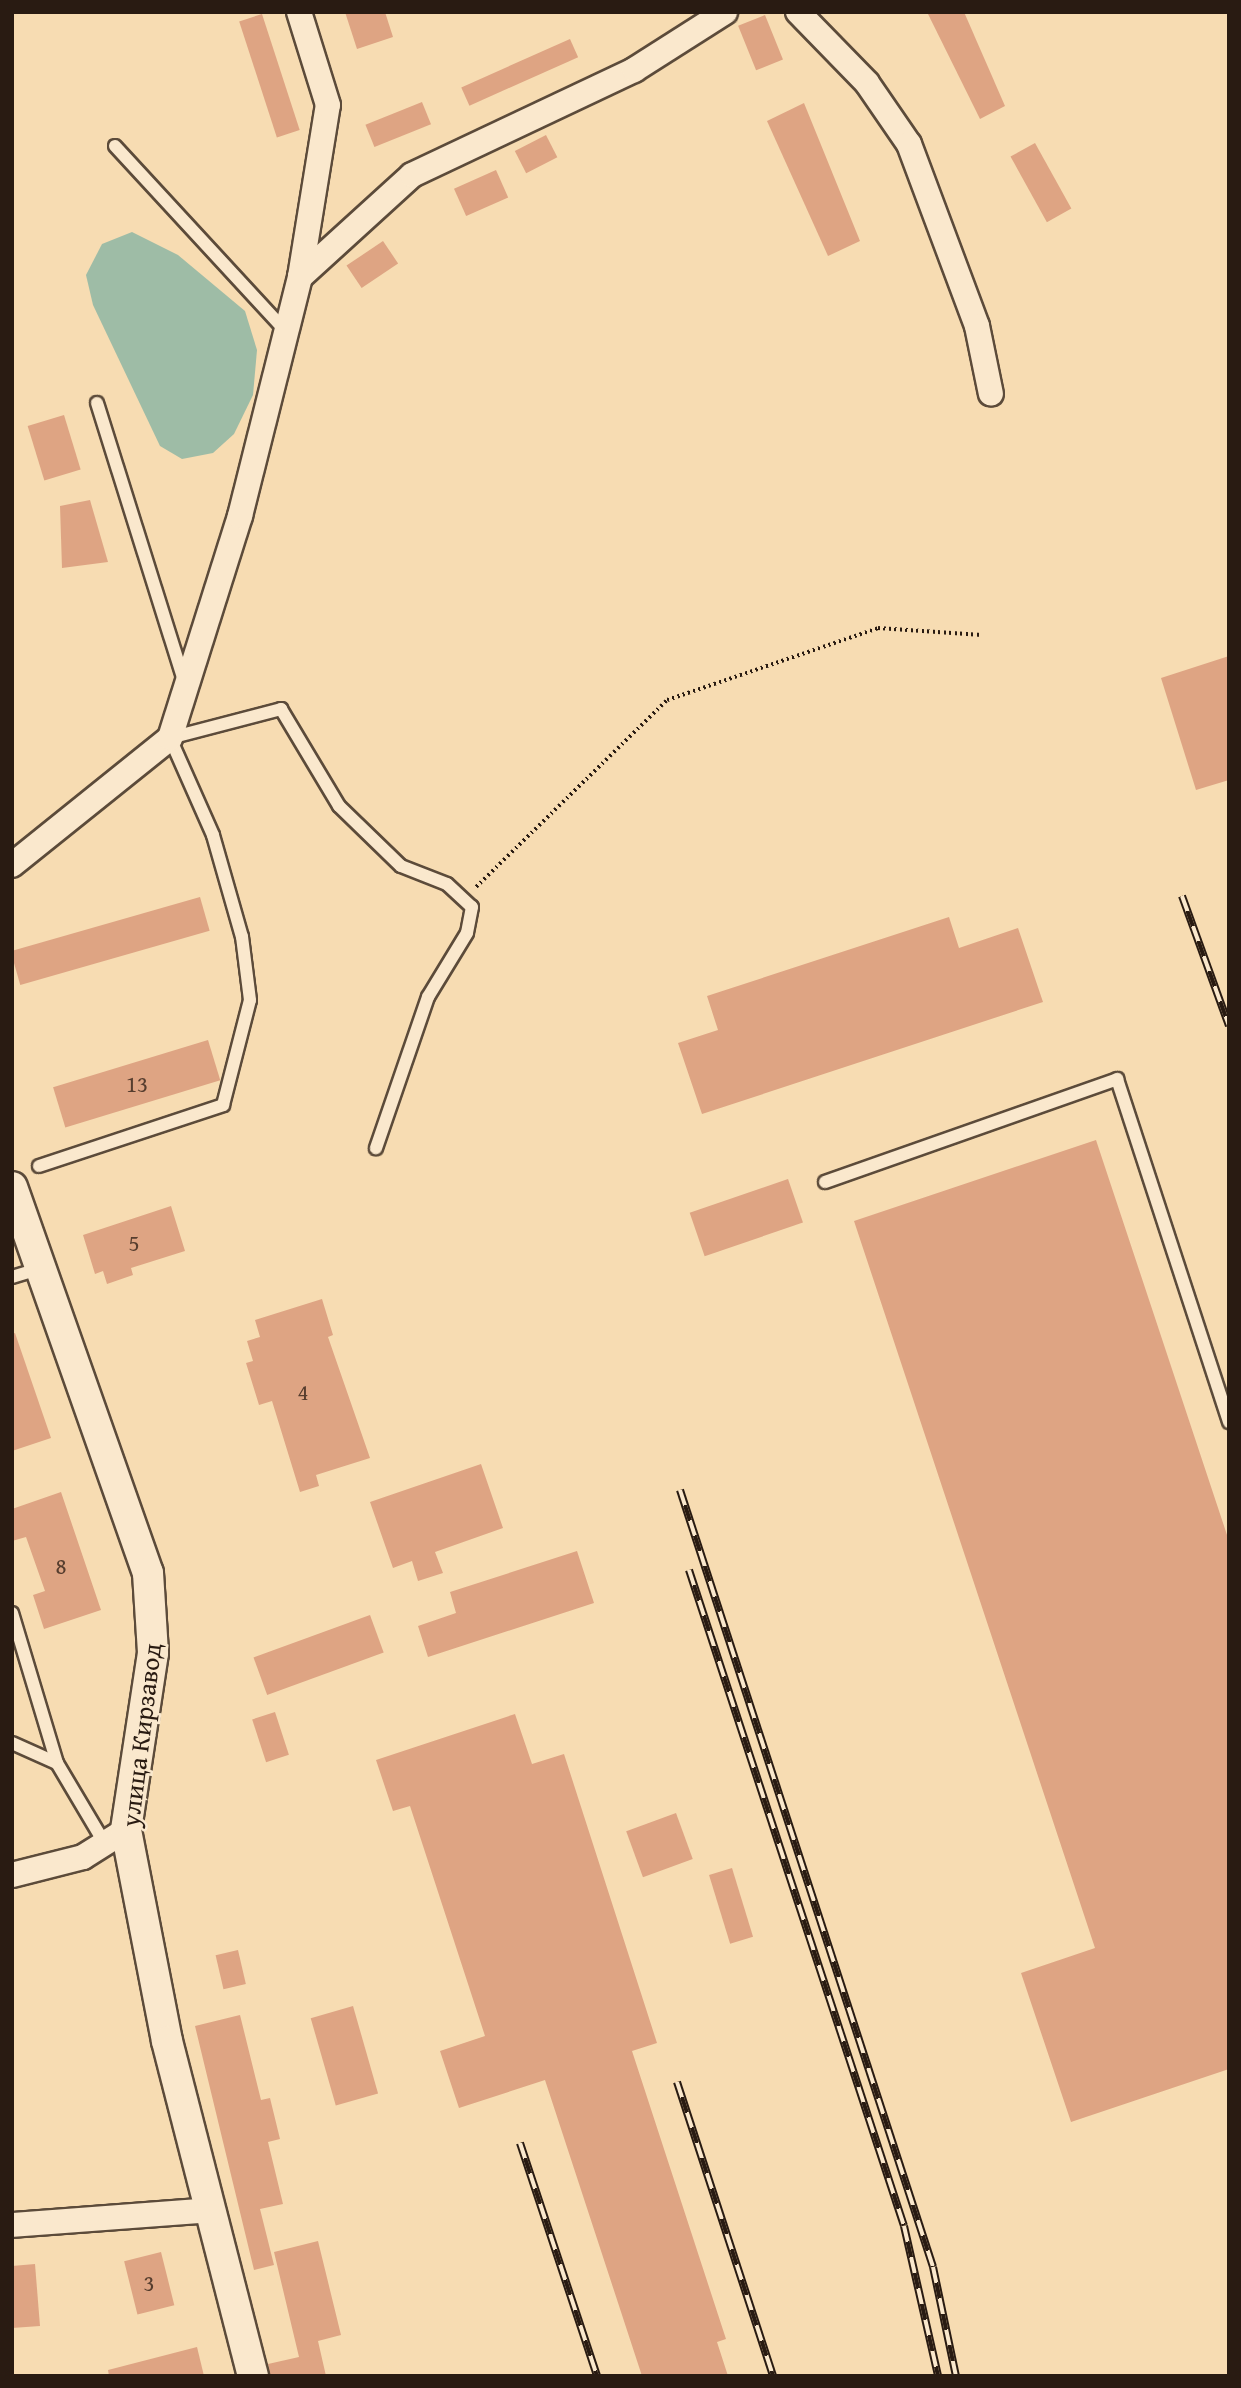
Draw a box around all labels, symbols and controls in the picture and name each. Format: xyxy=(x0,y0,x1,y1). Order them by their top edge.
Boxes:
house number: 13 xyxy=(126,1070,148,1098)
house number: 5 xyxy=(128,1229,140,1257)
house number: 4 xyxy=(297,1378,309,1406)
house number: 8 xyxy=(55,1552,67,1580)
street label: улица Кирзавод xyxy=(114,1641,168,1829)
house number: 3 xyxy=(143,2269,155,2297)

